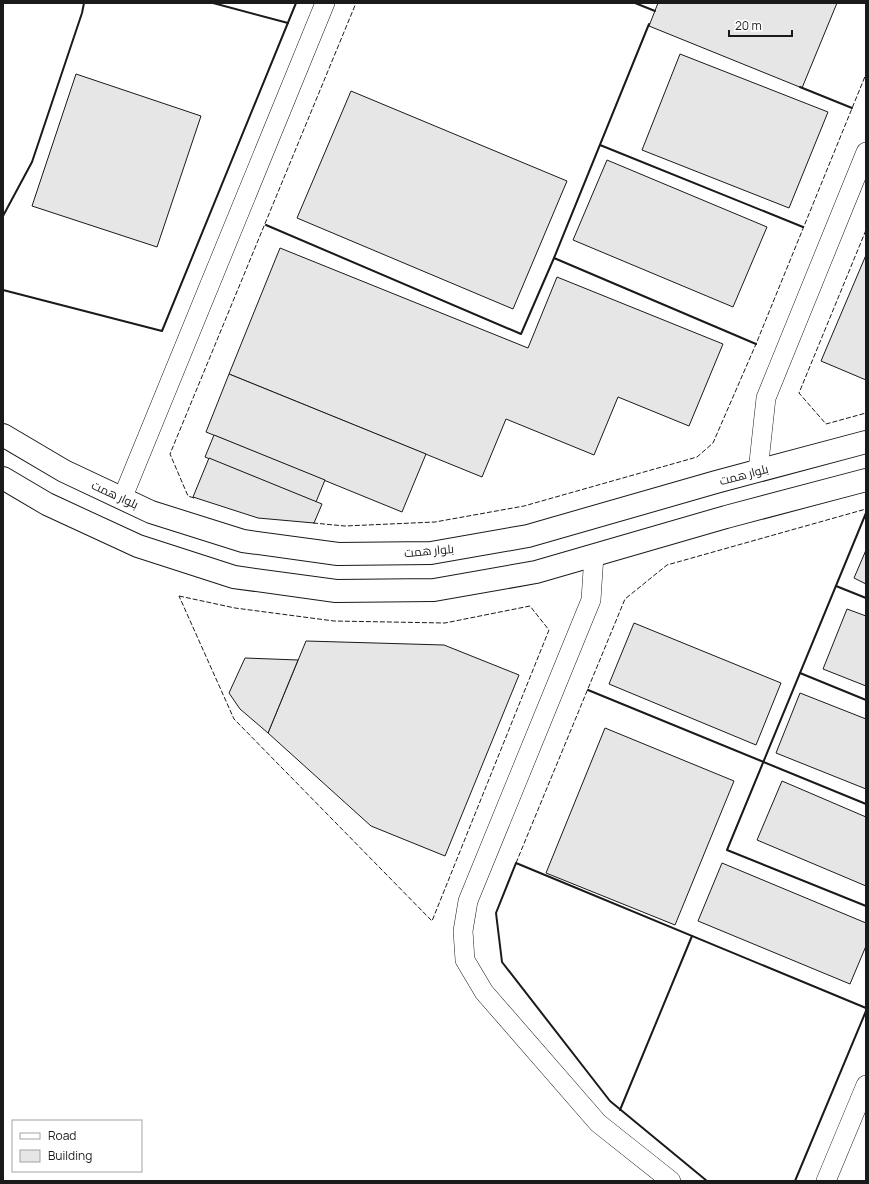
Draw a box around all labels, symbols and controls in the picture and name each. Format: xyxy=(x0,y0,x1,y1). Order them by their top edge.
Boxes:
scale bar xyxy=(729,12,792,38)
text: 20 m xyxy=(735,17,762,34)
street label: بلوار همت xyxy=(717,460,770,489)
street label: بلوار همت xyxy=(89,476,141,513)
street label: بلوار همت xyxy=(403,540,455,561)
legend xyxy=(12,1120,142,1172)
text: Road xyxy=(48,1127,76,1144)
text: Building xyxy=(48,1147,92,1164)

